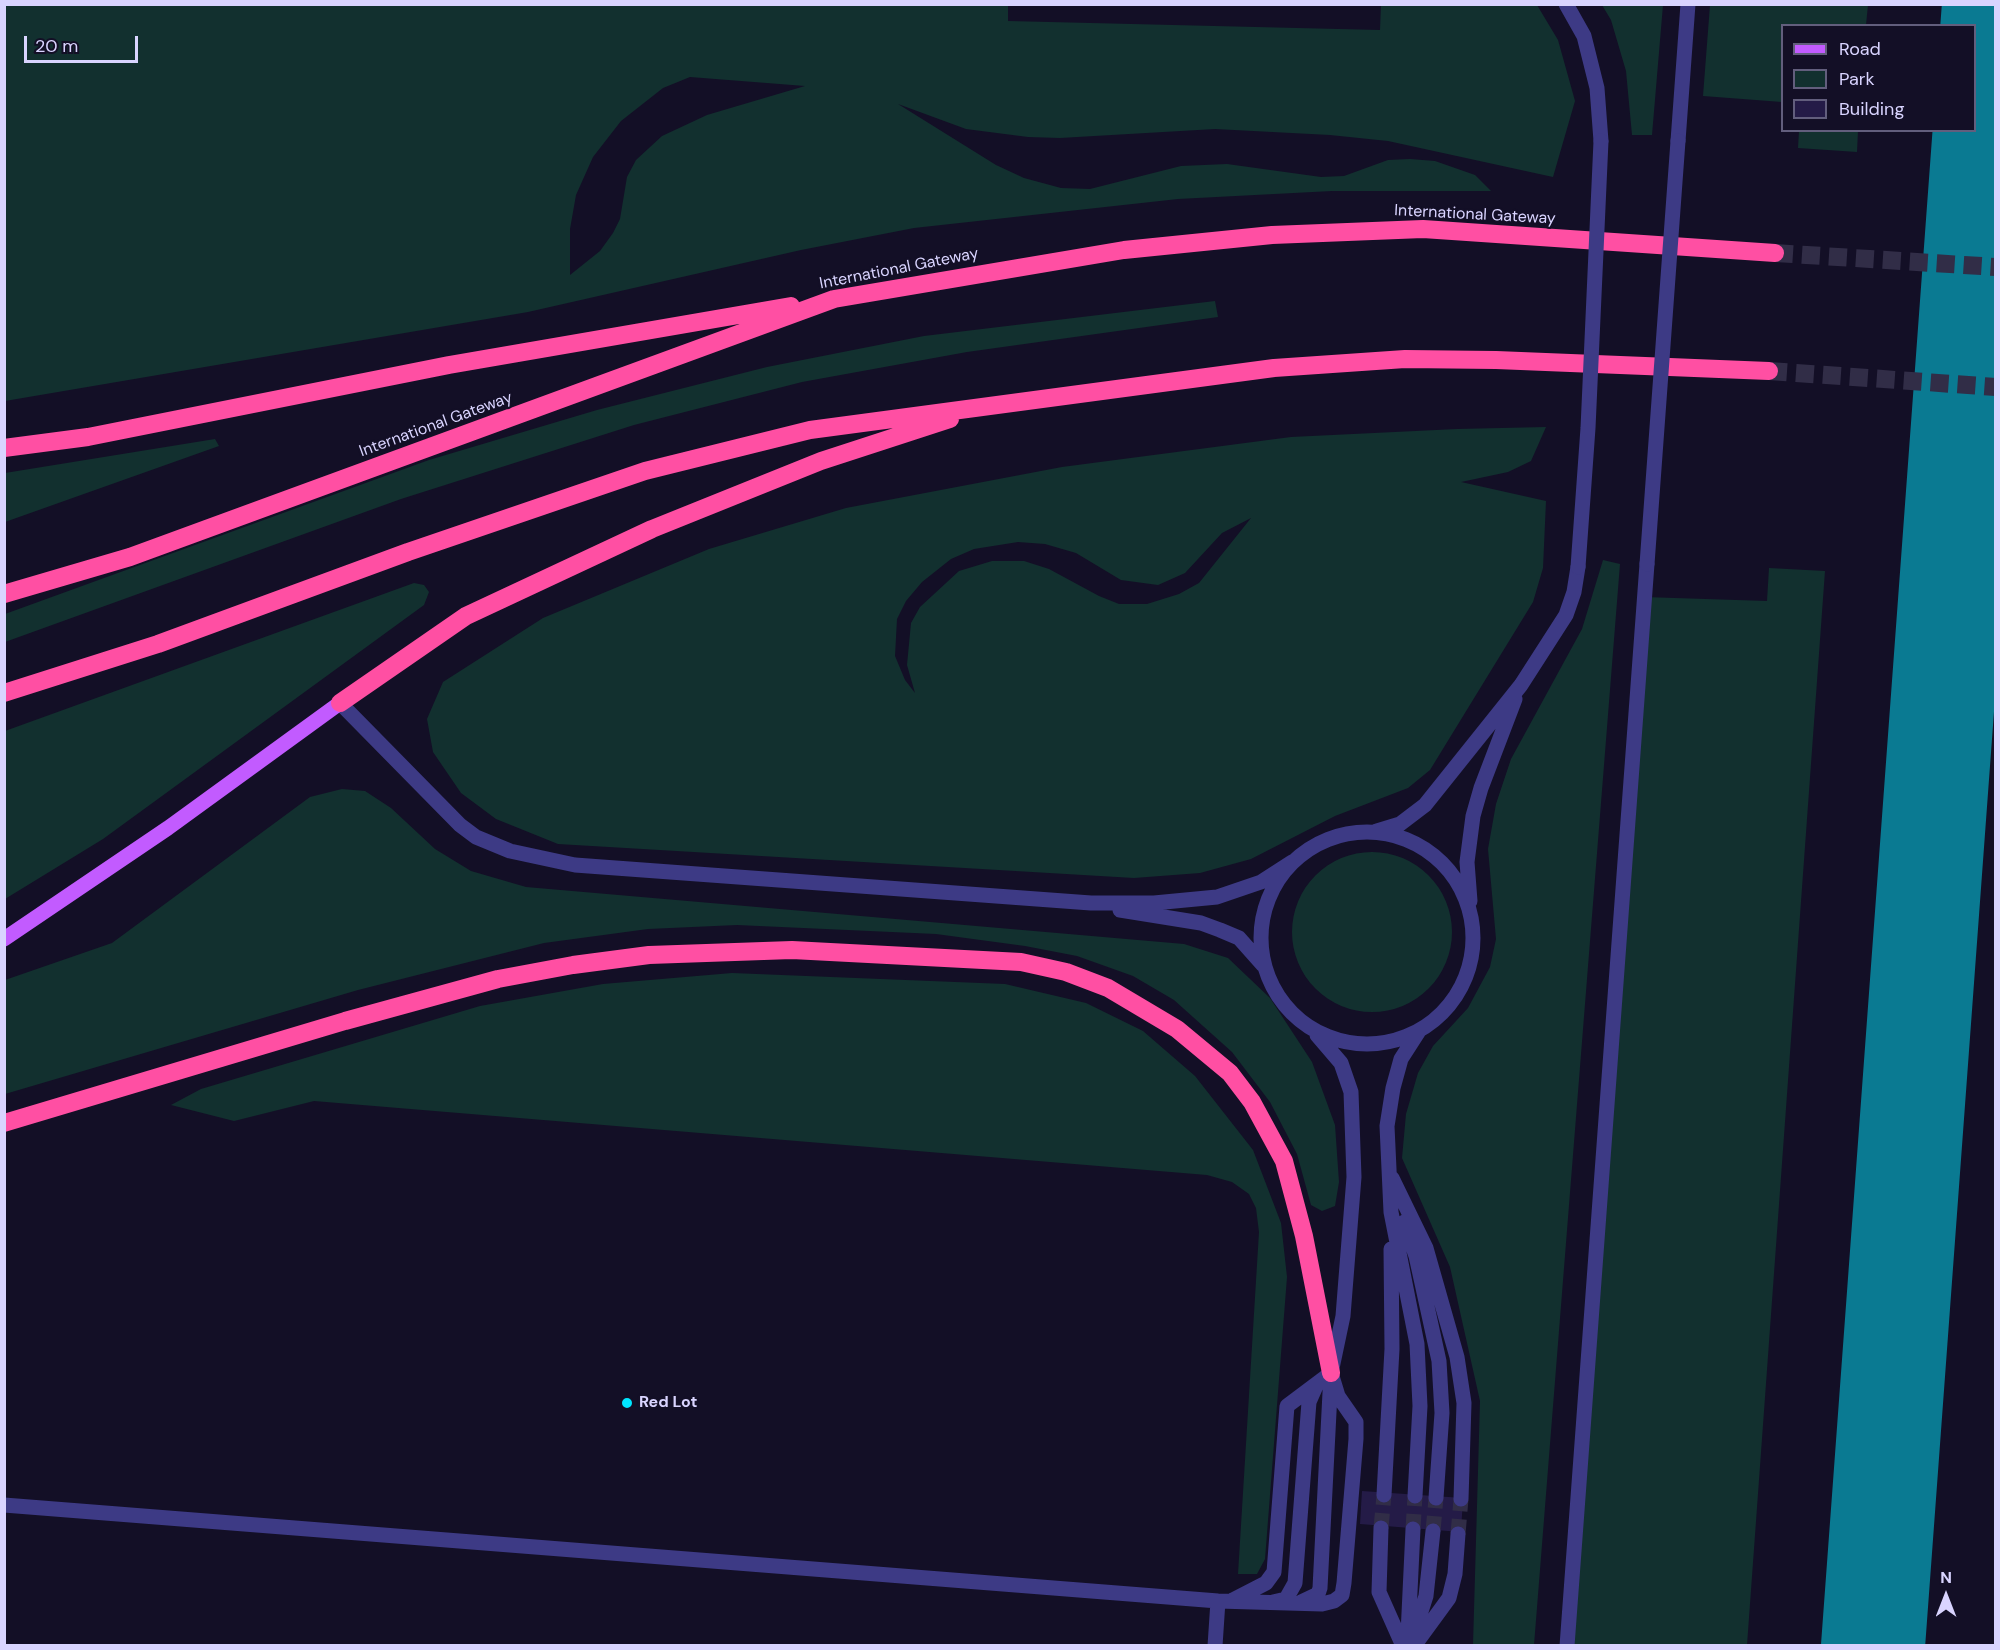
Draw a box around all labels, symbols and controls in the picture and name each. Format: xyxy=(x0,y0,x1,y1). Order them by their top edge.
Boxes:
scale bar xyxy=(27,24,141,62)
legend xyxy=(1781,24,1976,132)
text: 20 m xyxy=(35,34,78,58)
text: Road xyxy=(1839,37,1881,61)
text: Park xyxy=(1839,67,1875,91)
text: Building xyxy=(1839,97,1904,121)
street label: International Gateway xyxy=(1394,201,1556,229)
street label: International Gateway xyxy=(818,244,980,294)
street label: International Gateway xyxy=(357,388,515,462)
place label: Red Lot xyxy=(639,1393,697,1413)
marker: Red Lot xyxy=(620,1396,634,1410)
north arrow xyxy=(1916,1566,1976,1626)
text: N xyxy=(1940,1567,1952,1588)

